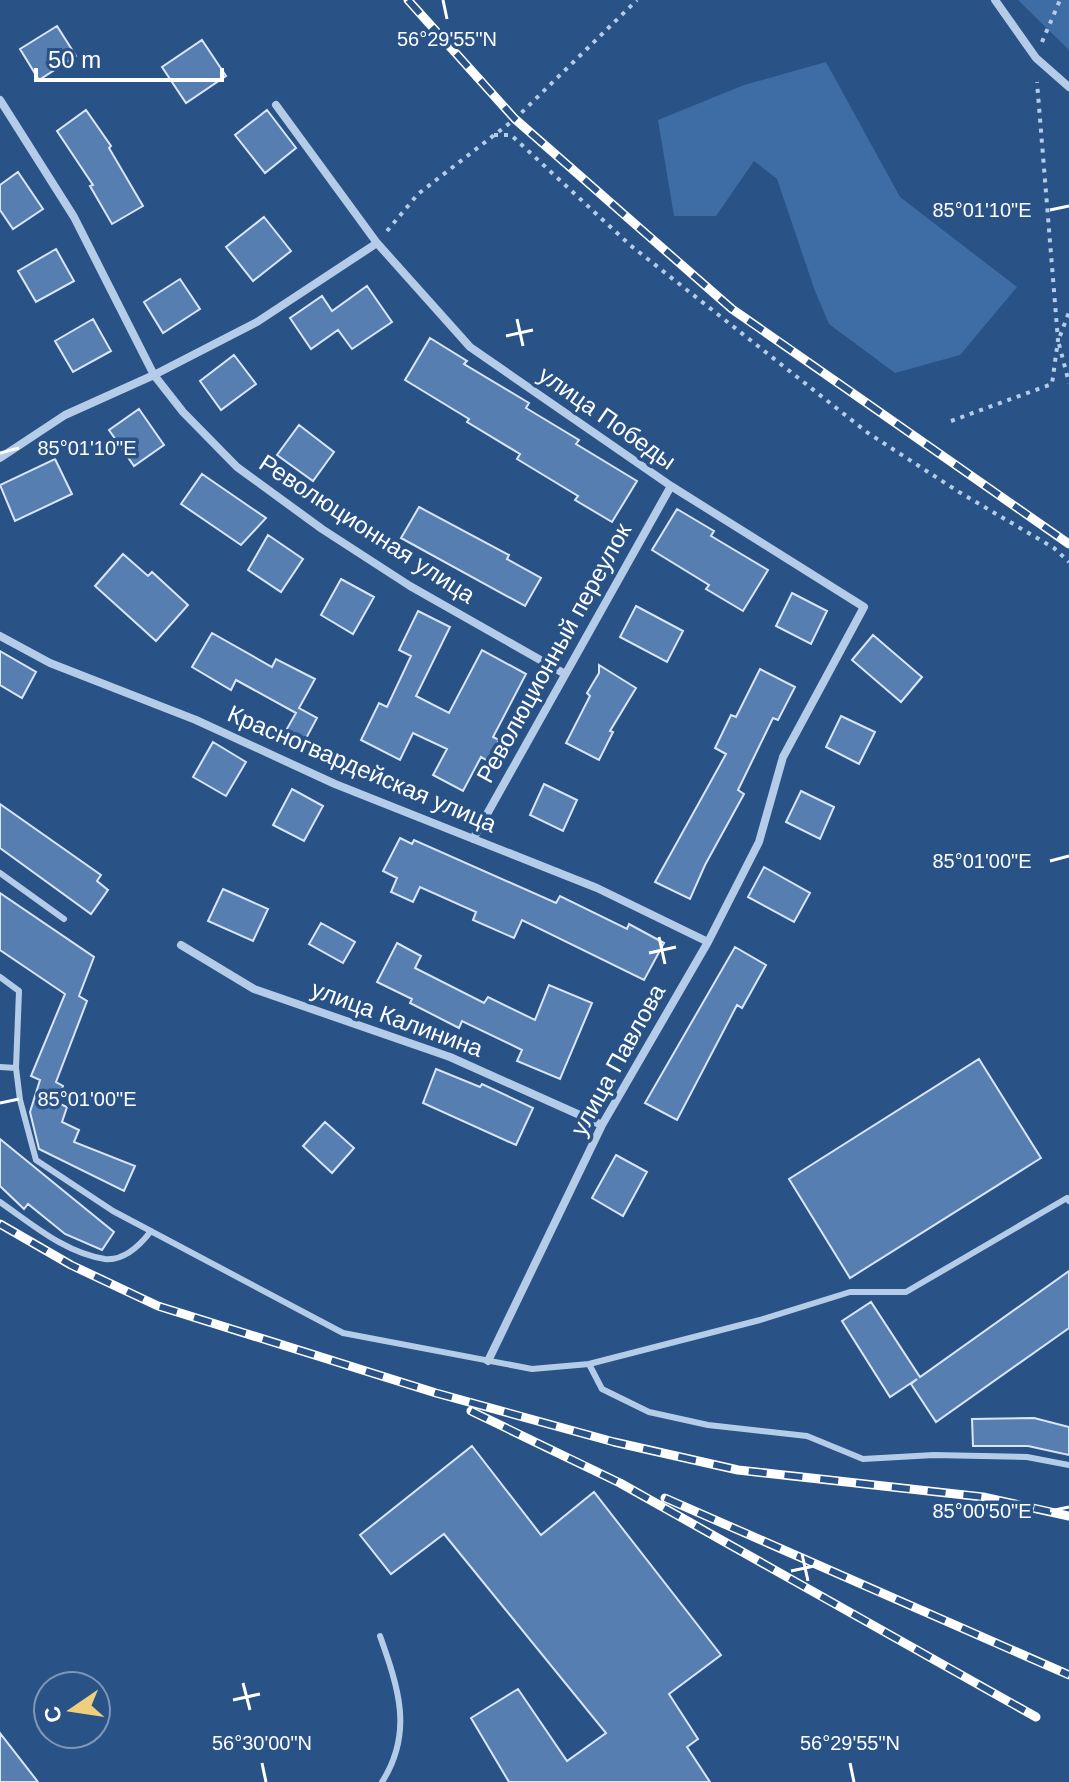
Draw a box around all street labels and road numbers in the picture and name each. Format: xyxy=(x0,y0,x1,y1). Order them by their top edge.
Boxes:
street label: улица Победы xyxy=(534,360,681,475)
street label: Революционная улица xyxy=(254,449,481,609)
street label: Революционный переулок xyxy=(471,518,636,787)
street label: Красногвардейская улица xyxy=(224,700,501,838)
street label: улица Калинина xyxy=(308,975,487,1062)
street label: улица Павлова xyxy=(565,979,671,1140)

